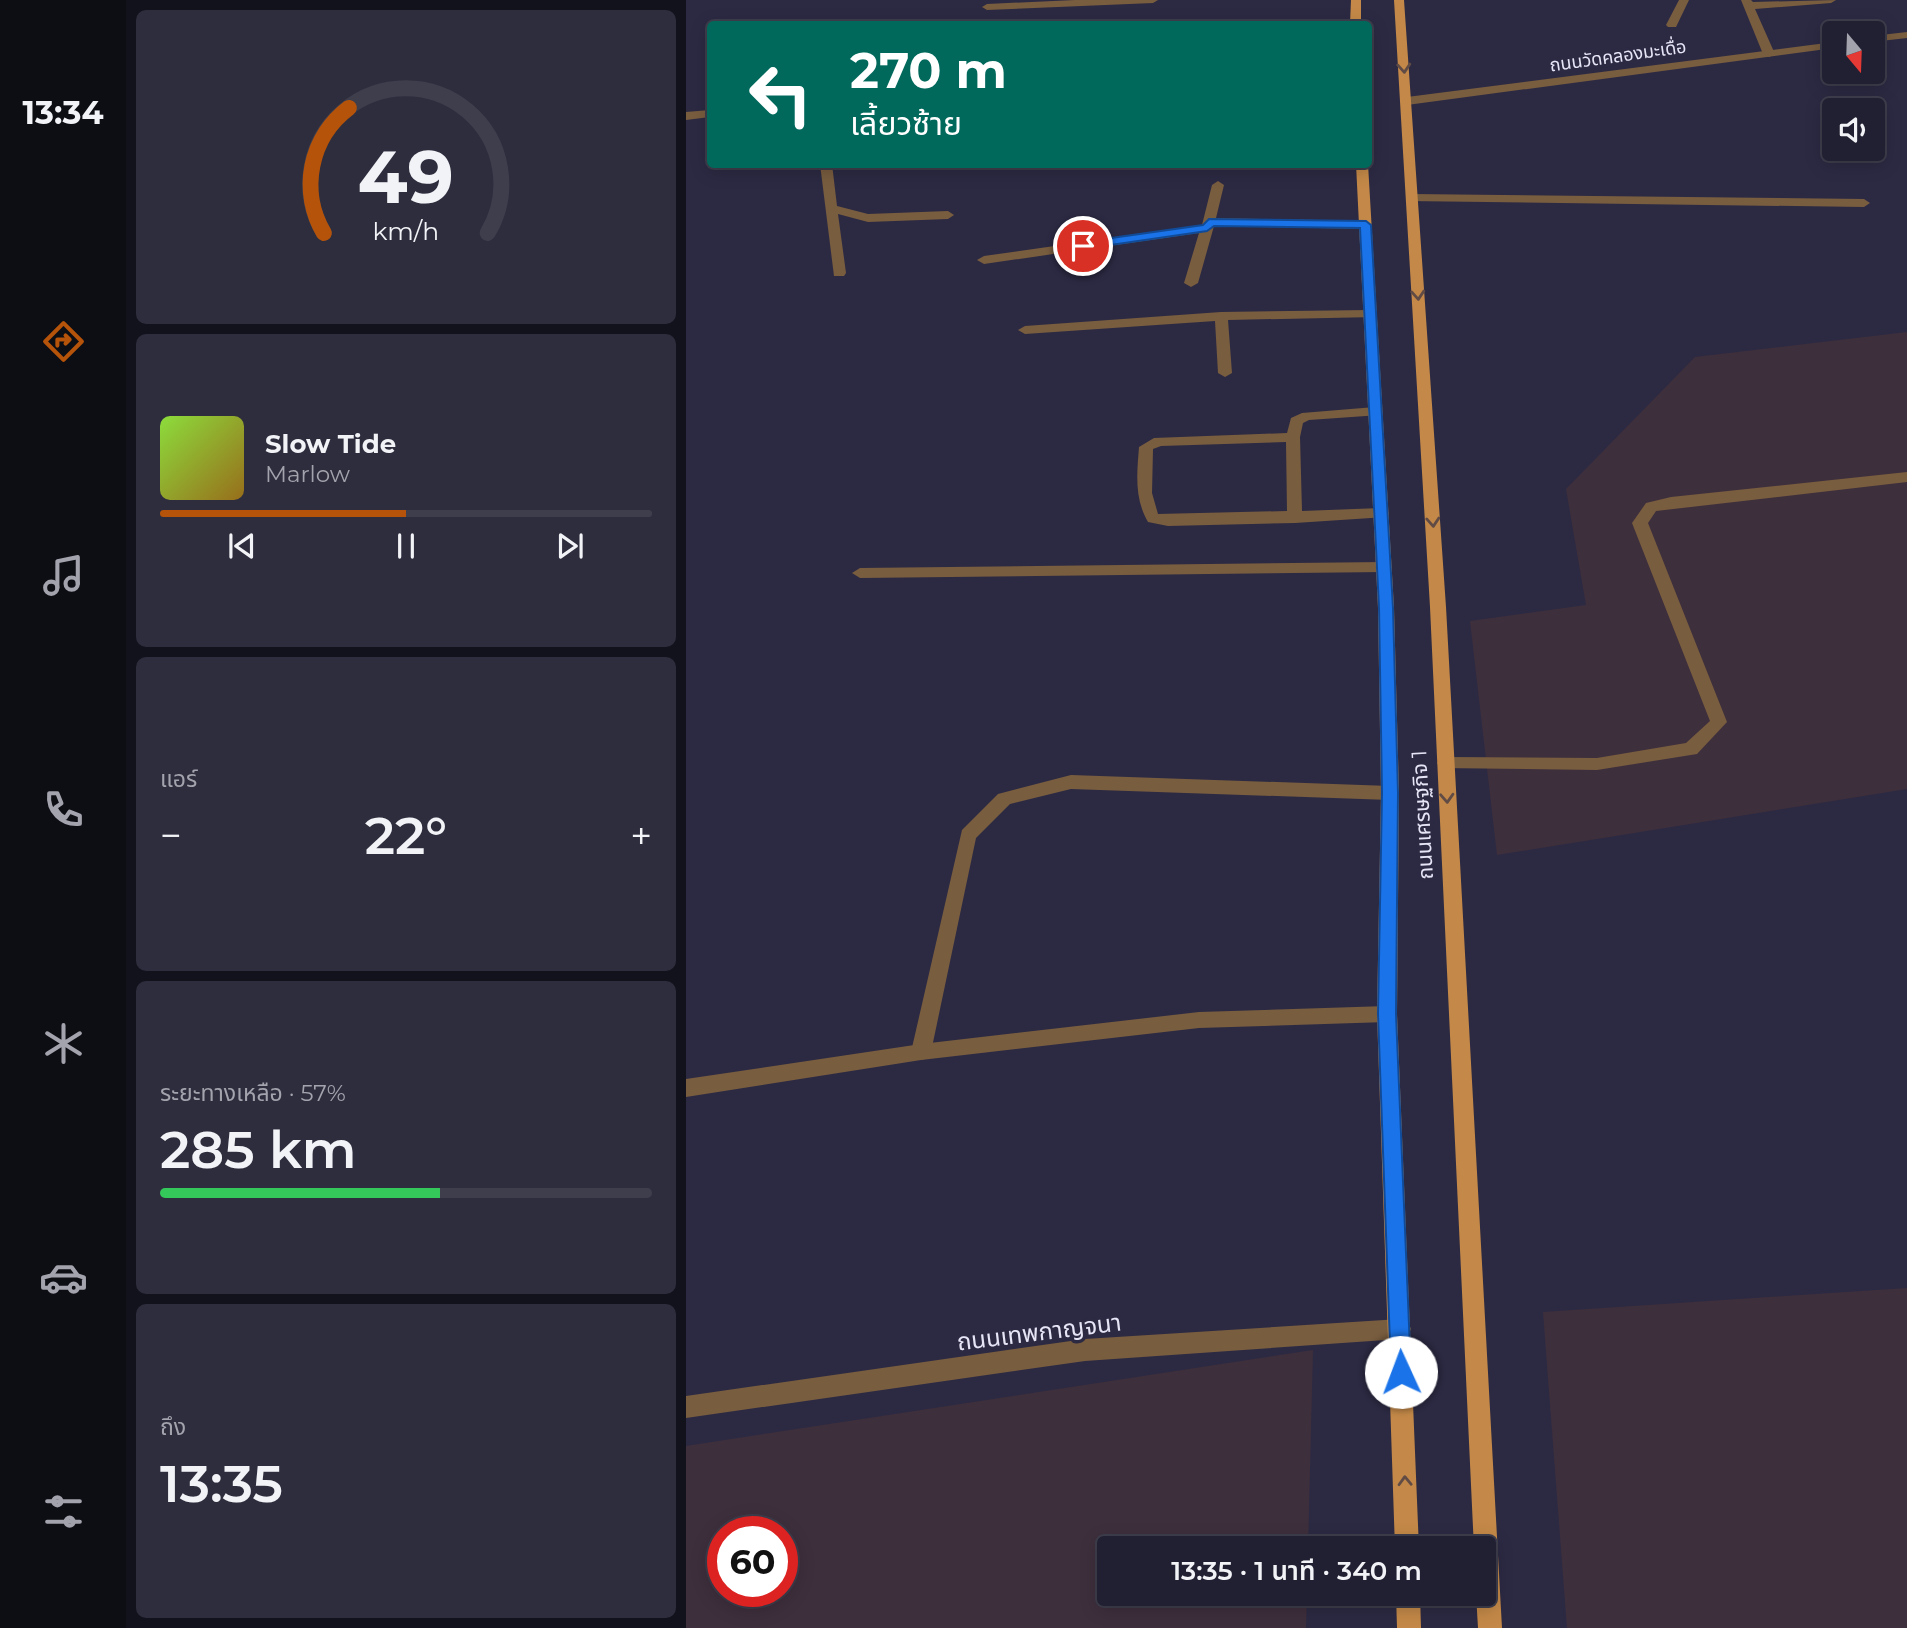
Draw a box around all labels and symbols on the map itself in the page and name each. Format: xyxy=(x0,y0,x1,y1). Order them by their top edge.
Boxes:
north arrow xyxy=(1822,21,1885,84)
street label: ถนนวัดคลองมะเดื่อ xyxy=(1548,34,1688,76)
one-way arrow xyxy=(1396,63,1411,74)
pin xyxy=(1053,216,1113,276)
one-way arrow xyxy=(1410,290,1425,301)
one-way arrow xyxy=(1425,517,1440,528)
street label: ถนนเศรษฐกิจ 1 xyxy=(1406,750,1438,880)
one-way arrow xyxy=(1440,793,1455,804)
street label: ถนนเทพกาญจนา xyxy=(955,1308,1123,1356)
position arrow xyxy=(1364,1335,1438,1409)
one-way arrow xyxy=(1397,1475,1412,1486)
speed limit sign: 60 xyxy=(707,1516,798,1607)

